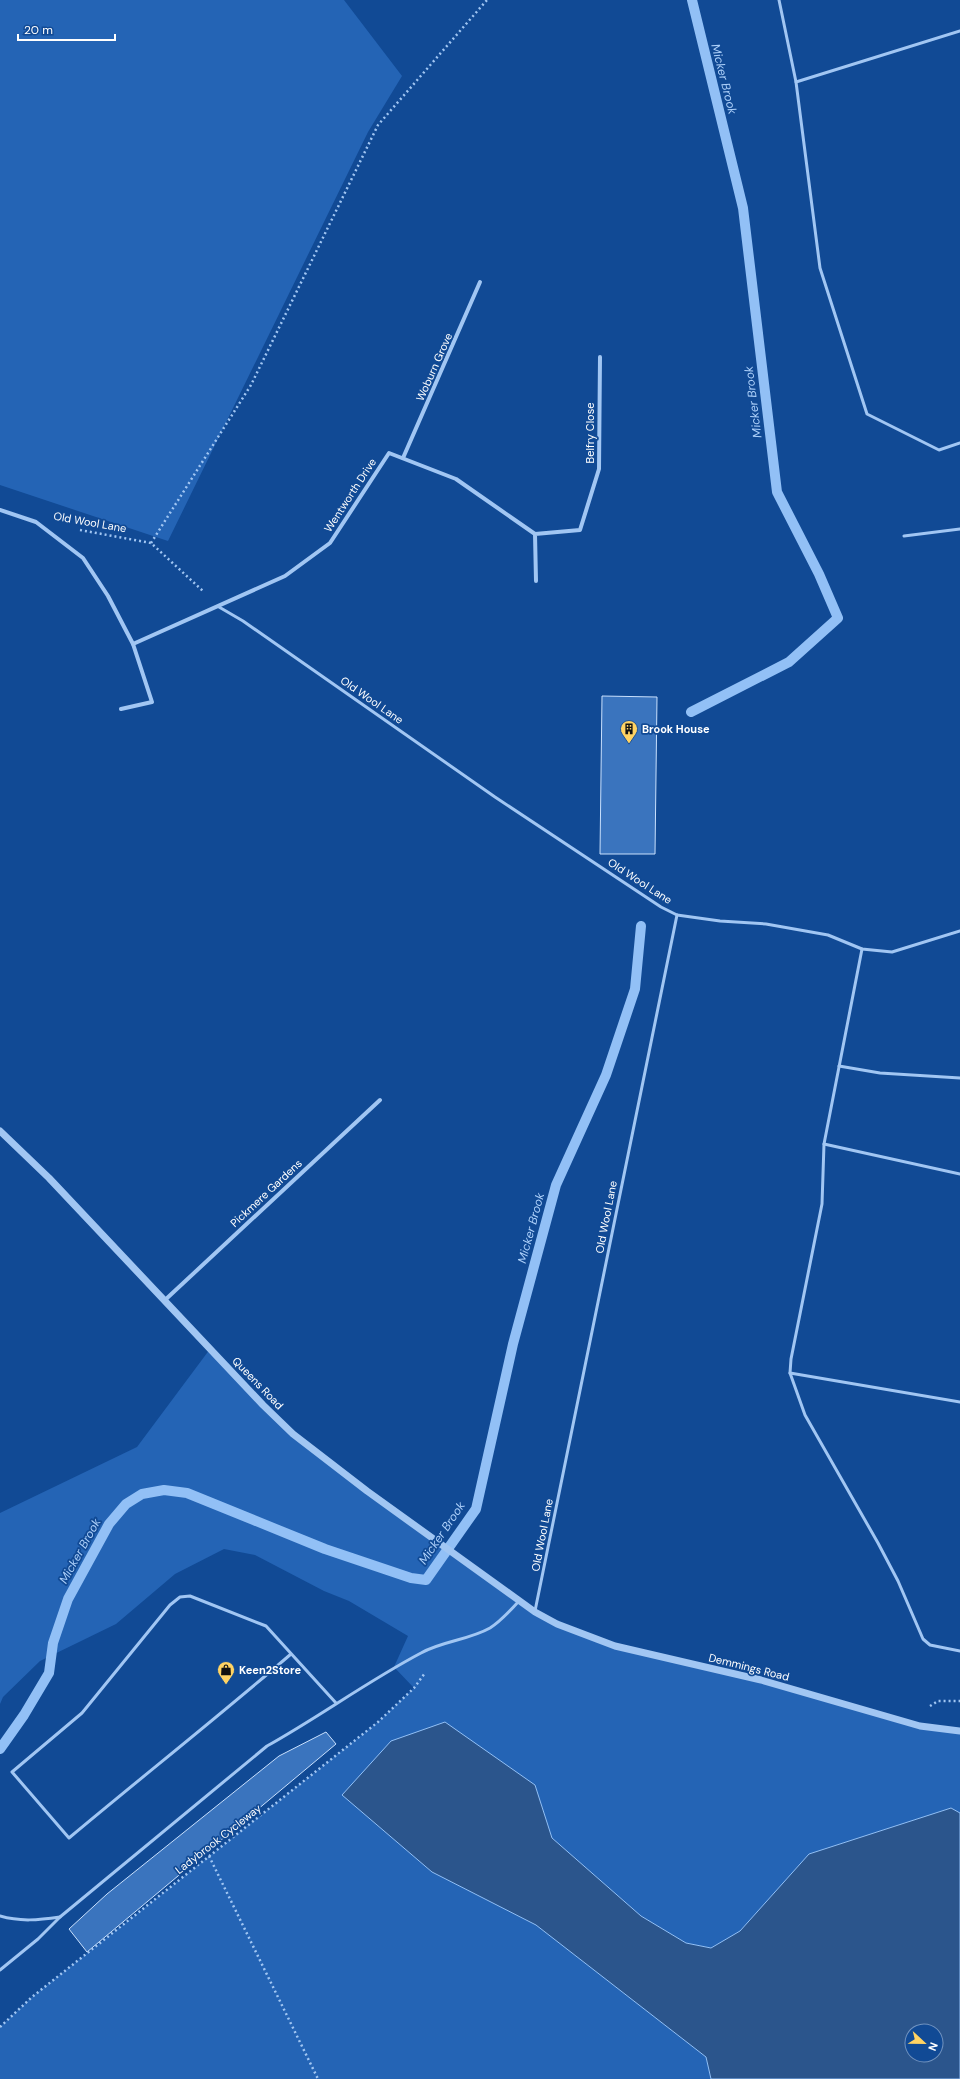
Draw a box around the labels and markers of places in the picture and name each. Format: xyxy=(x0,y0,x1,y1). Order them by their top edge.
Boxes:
building icon: Brook House xyxy=(619,719,639,744)
place label: Brook House xyxy=(642,722,710,736)
shop icon: Keen2Store xyxy=(216,1660,236,1685)
place label: Keen2Store xyxy=(239,1663,301,1677)

